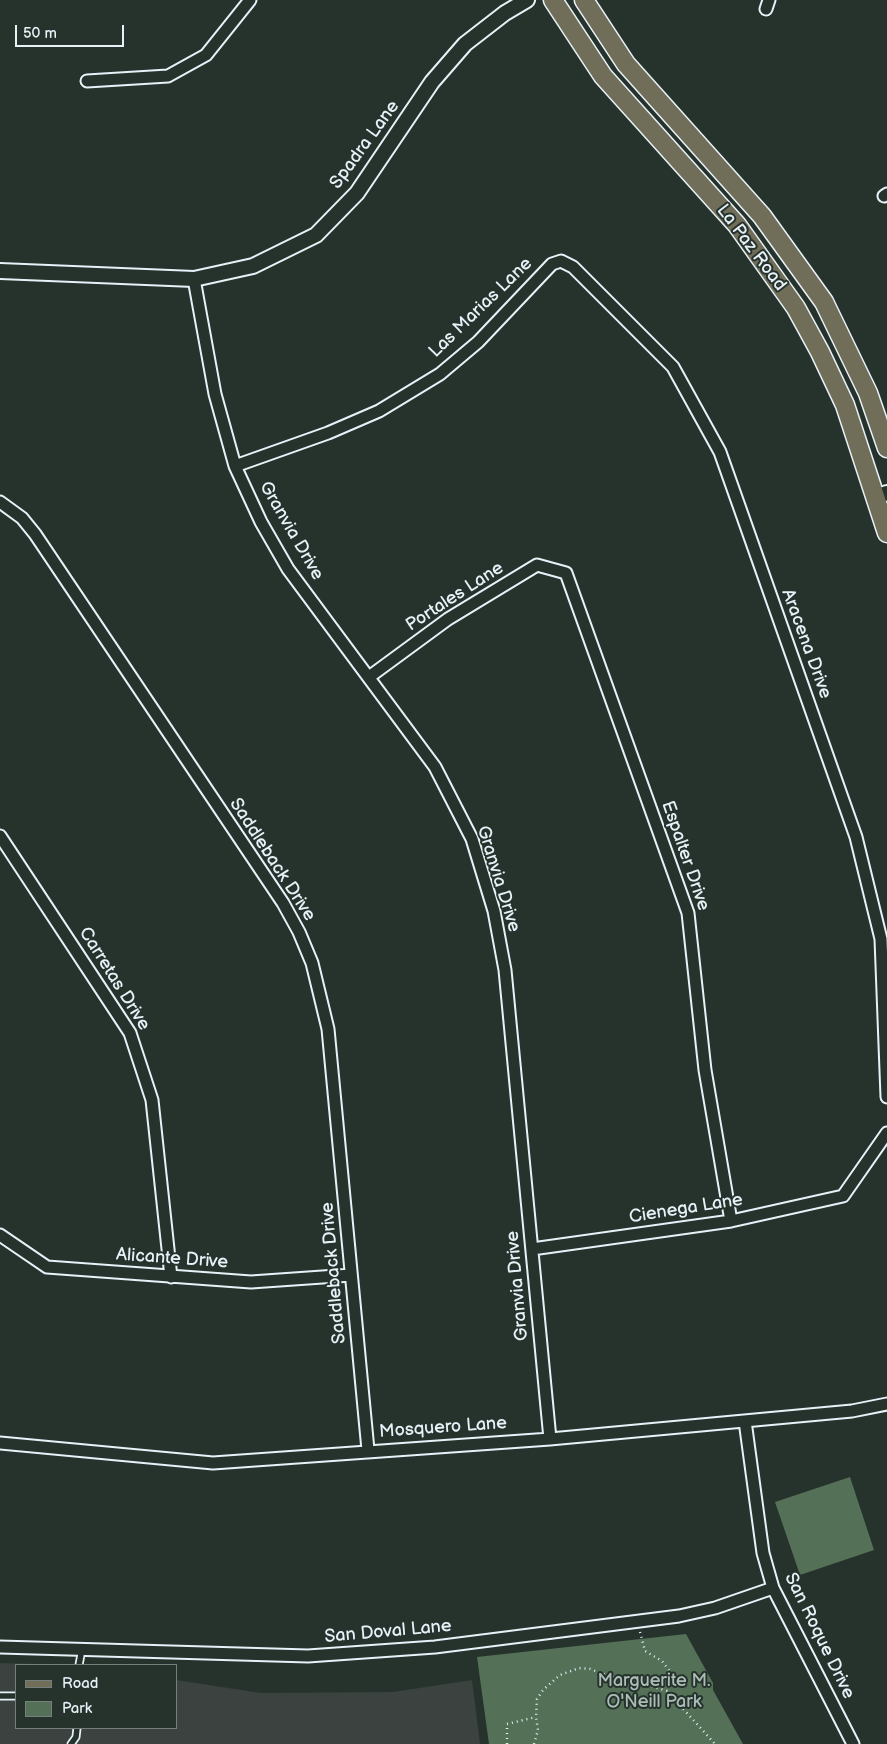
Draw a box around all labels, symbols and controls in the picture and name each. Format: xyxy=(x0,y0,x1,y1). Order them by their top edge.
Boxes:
scale bar xyxy=(18,15,126,47)
text: 50 m xyxy=(23,24,57,43)
street label: Spadra Lane xyxy=(326,97,404,193)
street label: La Paz Road xyxy=(711,201,791,295)
street label: Las Marias Lane xyxy=(425,253,537,363)
street label: Granvia Drive xyxy=(254,478,328,584)
street label: Portales Lane xyxy=(402,557,508,637)
street label: Aracena Drive xyxy=(776,586,836,702)
street label: Saddleback Drive xyxy=(224,795,320,925)
street label: Espalter Drive xyxy=(656,798,714,914)
street label: Granvia Drive xyxy=(472,823,524,935)
street label: Carretas Drive xyxy=(74,923,154,1035)
street label: Cienega Lane xyxy=(628,1189,744,1229)
street label: Saddleback Drive xyxy=(317,1201,351,1345)
street label: Granvia Drive xyxy=(502,1230,534,1342)
street label: Alicante Drive xyxy=(115,1244,229,1274)
street label: Mosquero Lane xyxy=(378,1413,508,1443)
street label: San Roque Drive xyxy=(779,1569,859,1703)
street label: San Doval Lane xyxy=(324,1616,452,1648)
legend xyxy=(15,1664,178,1729)
park label: Marguerite M. O'Neill Park xyxy=(597,1670,711,1712)
text: Road xyxy=(62,1674,98,1693)
text: Park xyxy=(62,1699,92,1718)

